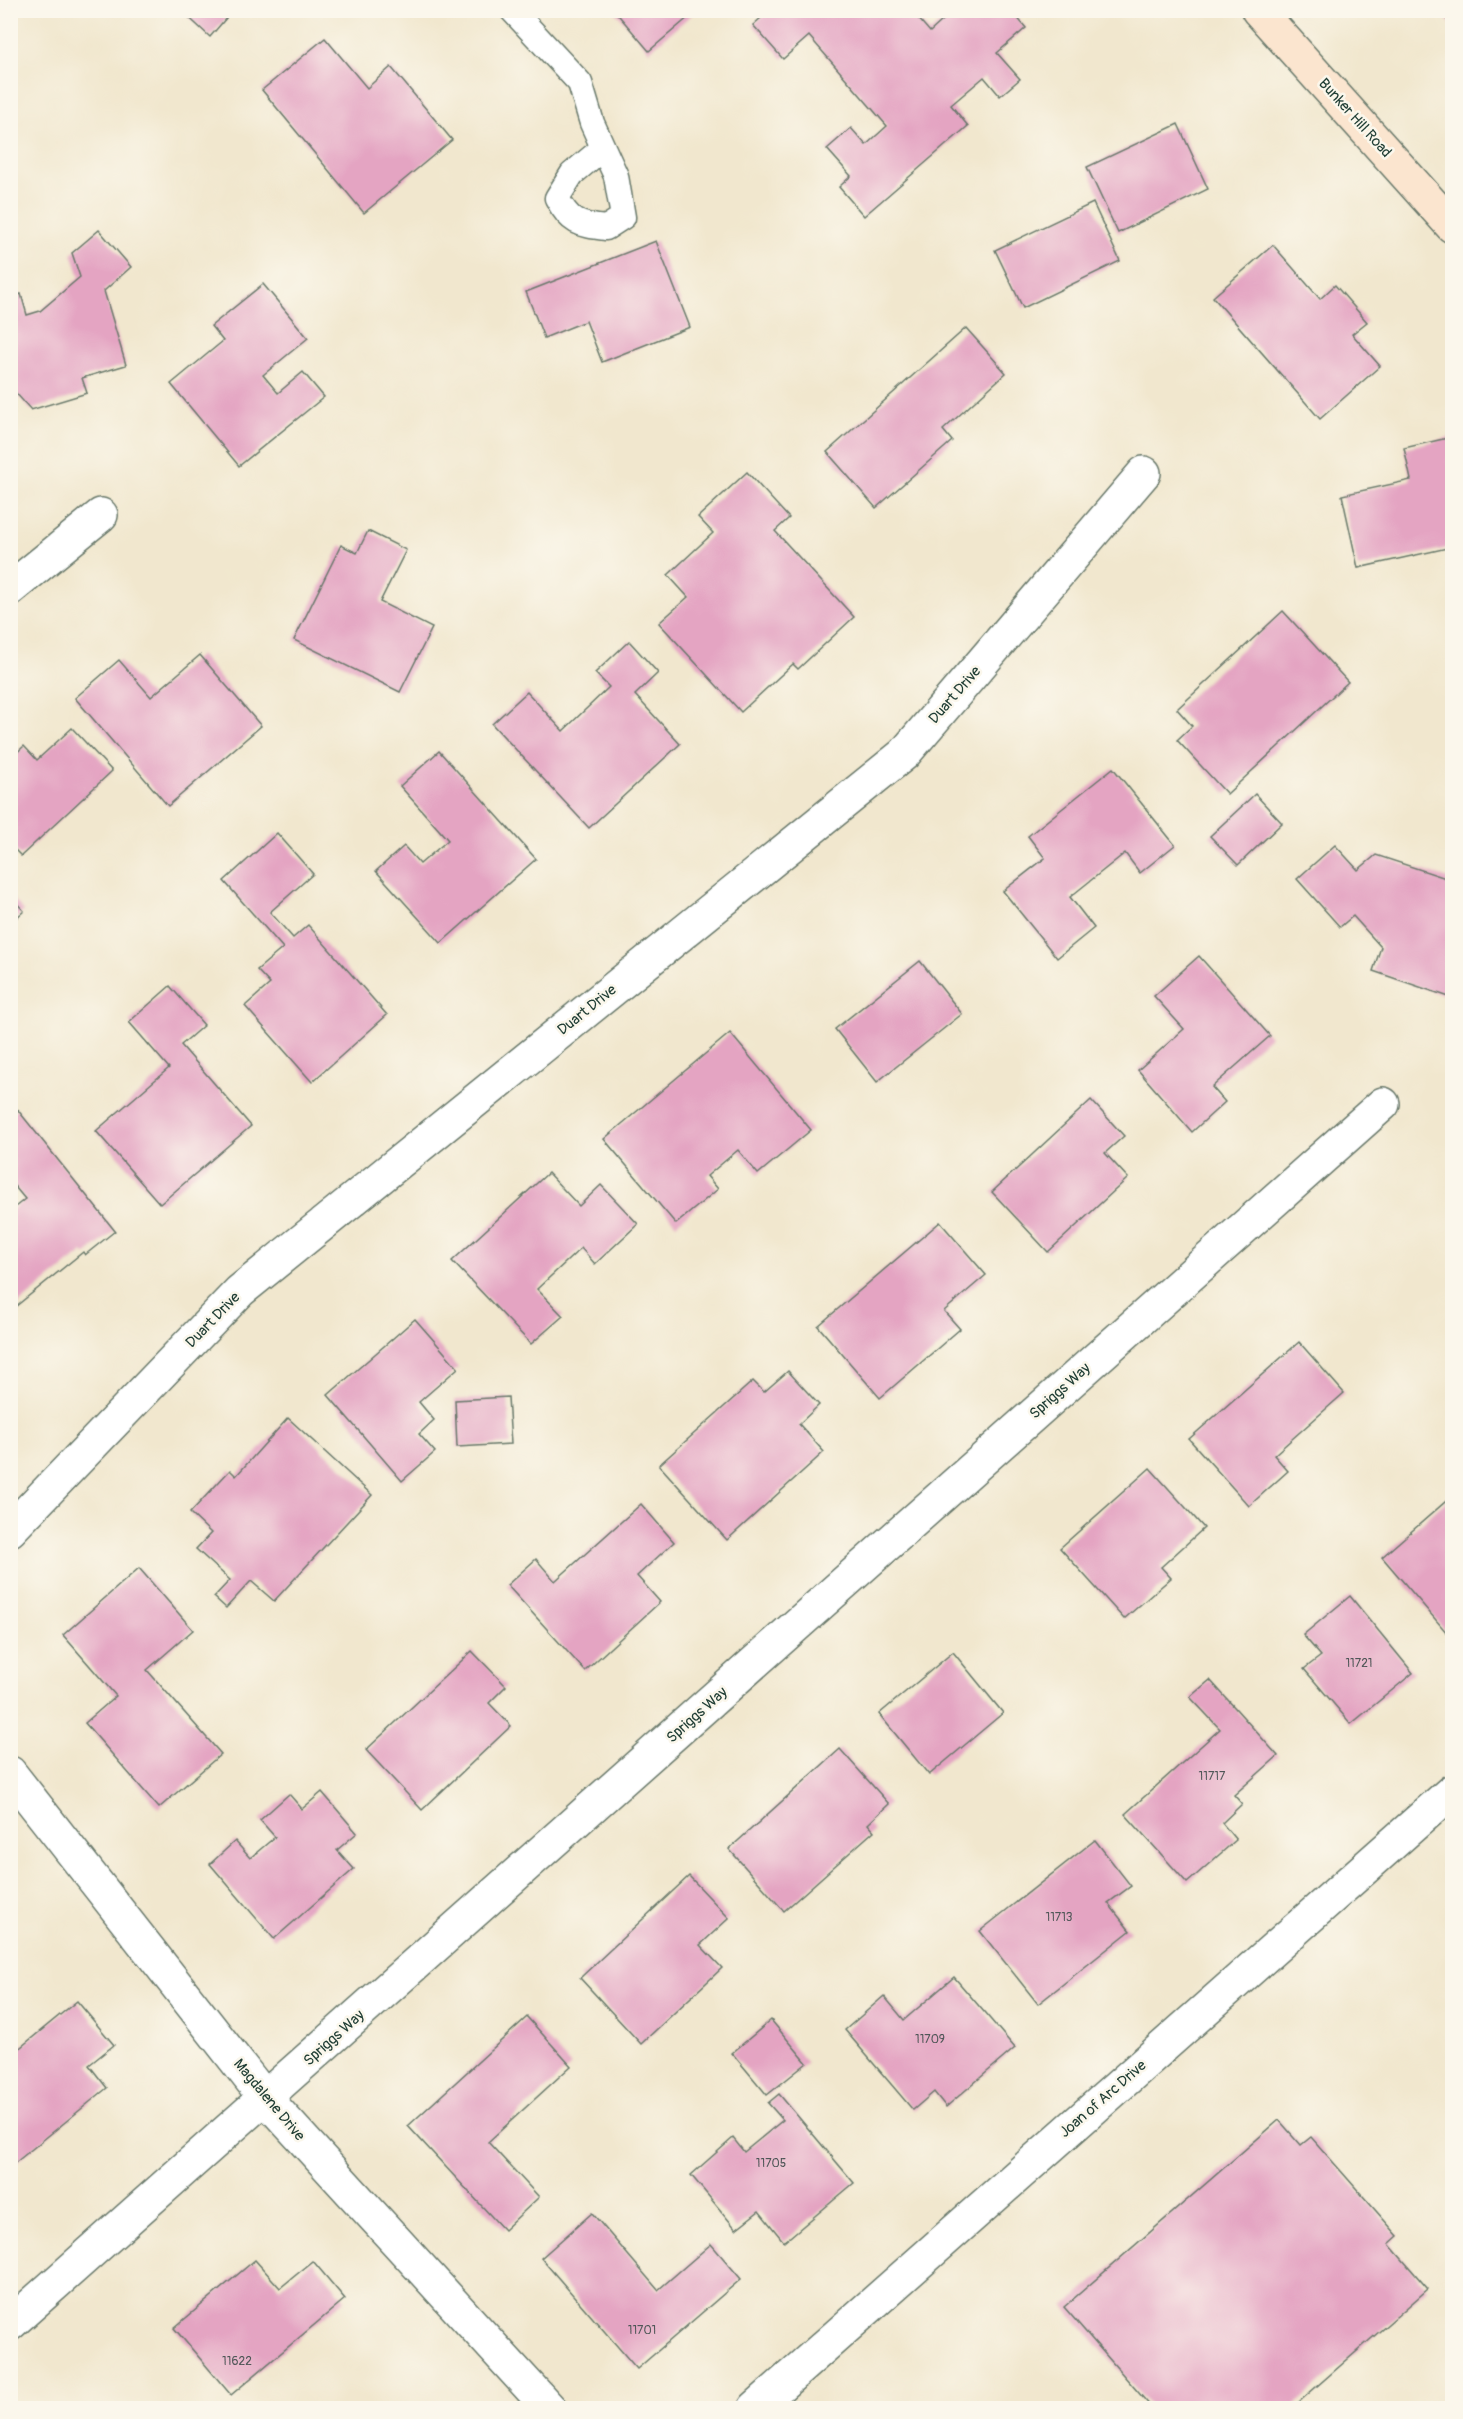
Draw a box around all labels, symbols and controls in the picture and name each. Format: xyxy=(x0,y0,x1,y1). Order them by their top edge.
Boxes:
street label: Bunker Hill Road xyxy=(1314,74,1396,162)
street label: Duart Drive xyxy=(925,662,986,728)
street label: Duart Drive xyxy=(554,980,621,1040)
street label: Duart Drive xyxy=(182,1288,245,1352)
street label: Spriggs Way xyxy=(1026,1358,1095,1423)
house number: 11721 xyxy=(1345,1656,1373,1671)
street label: Spriggs Way xyxy=(663,1682,732,1747)
house number: 11717 xyxy=(1199,1769,1226,1784)
house number: 11713 xyxy=(1045,1910,1073,1925)
street label: Spriggs Way xyxy=(300,2005,369,2070)
house number: 11709 xyxy=(915,2032,945,2047)
street label: Magdalene Drive xyxy=(229,2055,309,2145)
street label: Joan of Arc Drive xyxy=(1056,2056,1151,2142)
house number: 11705 xyxy=(756,2156,786,2171)
house number: 11701 xyxy=(628,2323,656,2338)
house number: 11622 xyxy=(222,2354,252,2369)

